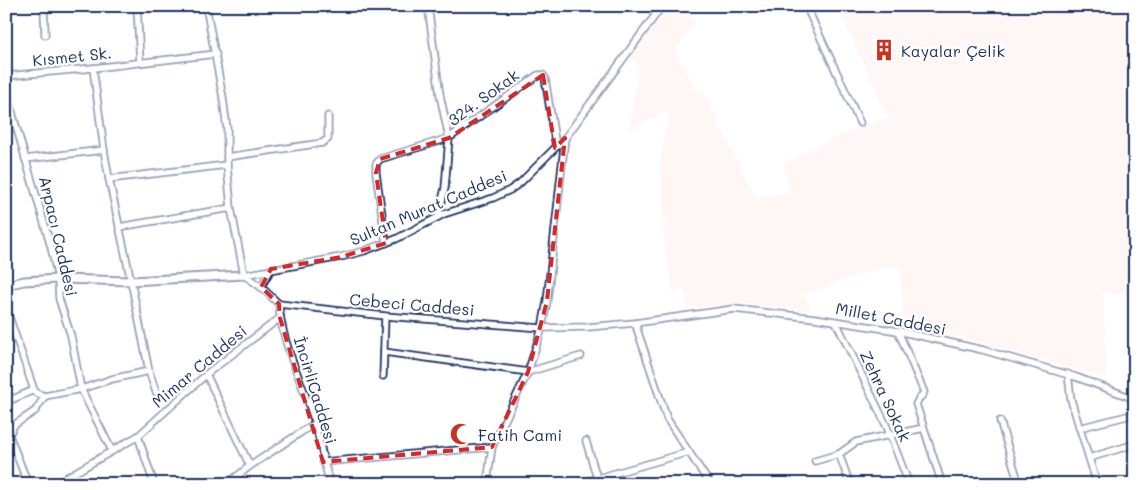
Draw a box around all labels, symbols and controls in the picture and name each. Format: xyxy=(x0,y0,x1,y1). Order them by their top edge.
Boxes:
building icon: Kayalar Çelik xyxy=(871,37,897,63)
place label: Kayalar Çelik xyxy=(901,40,1005,61)
street label: Kısmet Sk. xyxy=(31,41,113,71)
street label: 324. Sokak xyxy=(443,64,523,130)
street label: Sultan Murat Caddesi xyxy=(346,164,510,250)
street label: Arpacı Caddesi xyxy=(35,174,83,298)
street label: Cebeci Caddesi xyxy=(349,288,475,320)
street label: Millet Caddesi xyxy=(834,297,948,339)
street label: Mimar Caddesi xyxy=(147,320,251,412)
street label: İncirliCaddesi xyxy=(290,334,342,446)
street label: Zehra Sokak xyxy=(856,347,916,445)
mosque icon: Fatih Cami xyxy=(448,421,474,447)
place label: Fatih Cami xyxy=(478,424,562,445)

